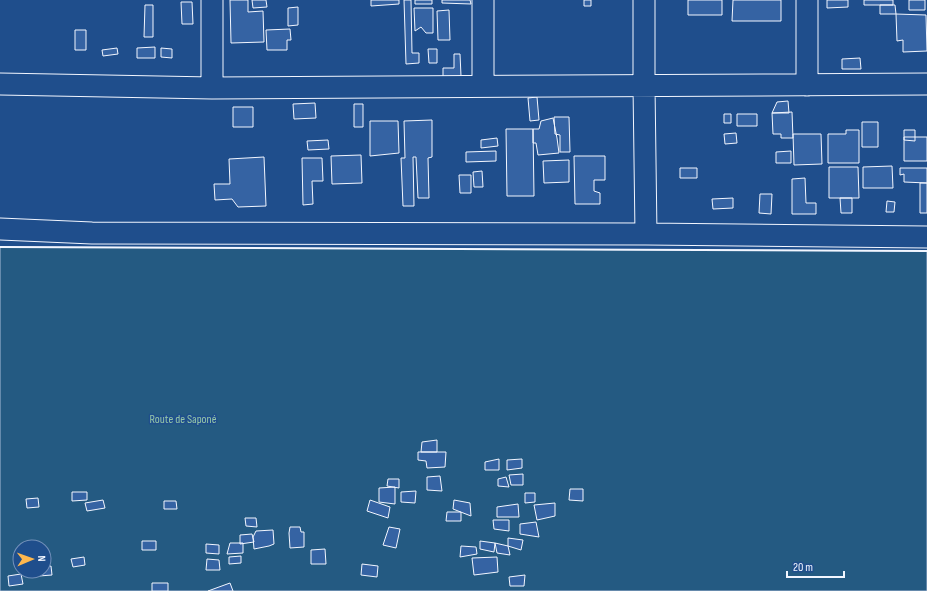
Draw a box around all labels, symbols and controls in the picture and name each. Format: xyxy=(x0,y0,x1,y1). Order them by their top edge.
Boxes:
park label: Route de Saponé xyxy=(149,412,217,427)
north arrow xyxy=(12,539,52,579)
scale bar xyxy=(787,553,844,579)
text: N xyxy=(35,556,48,562)
text: 20 m xyxy=(793,560,813,575)

